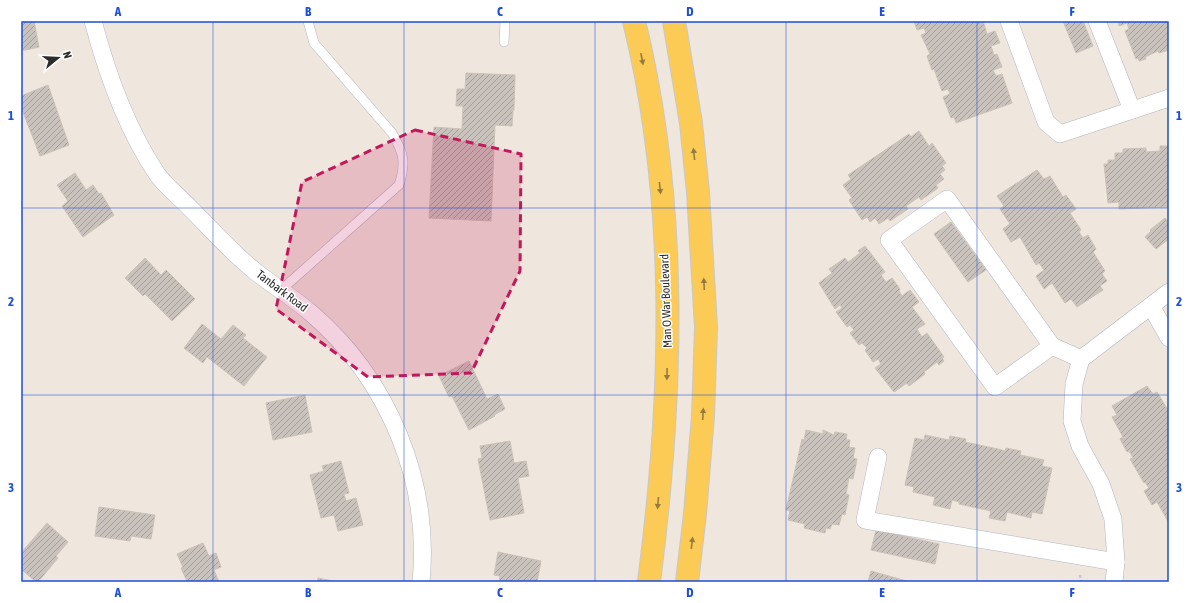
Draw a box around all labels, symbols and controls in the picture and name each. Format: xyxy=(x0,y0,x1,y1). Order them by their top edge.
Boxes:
text: A xyxy=(114,4,122,19)
text: B xyxy=(305,4,312,19)
text: C xyxy=(497,4,503,19)
text: D xyxy=(686,4,694,19)
text: E xyxy=(879,4,885,19)
text: F xyxy=(1069,4,1075,19)
north arrow xyxy=(38,38,78,78)
text: N xyxy=(61,50,74,60)
one-way arrow xyxy=(640,53,646,65)
text: 1 xyxy=(8,108,14,123)
text: 1 xyxy=(1176,108,1182,123)
one-way arrow xyxy=(691,148,697,160)
one-way arrow xyxy=(657,182,664,194)
street label: Man O War Boulevard xyxy=(657,254,675,348)
street label: Tanbark Road xyxy=(254,267,310,315)
one-way arrow xyxy=(701,277,707,290)
text: 2 xyxy=(8,294,14,309)
text: 2 xyxy=(1176,294,1182,309)
one-way arrow xyxy=(664,368,670,381)
one-way arrow xyxy=(700,407,706,420)
text: 3 xyxy=(8,480,14,495)
text: 3 xyxy=(1176,480,1182,495)
one-way arrow xyxy=(655,497,662,509)
one-way arrow xyxy=(689,537,695,549)
text: A xyxy=(114,585,122,600)
text: B xyxy=(305,585,312,600)
text: C xyxy=(497,585,503,600)
text: D xyxy=(686,585,694,600)
text: E xyxy=(879,585,885,600)
text: F xyxy=(1069,585,1075,600)

